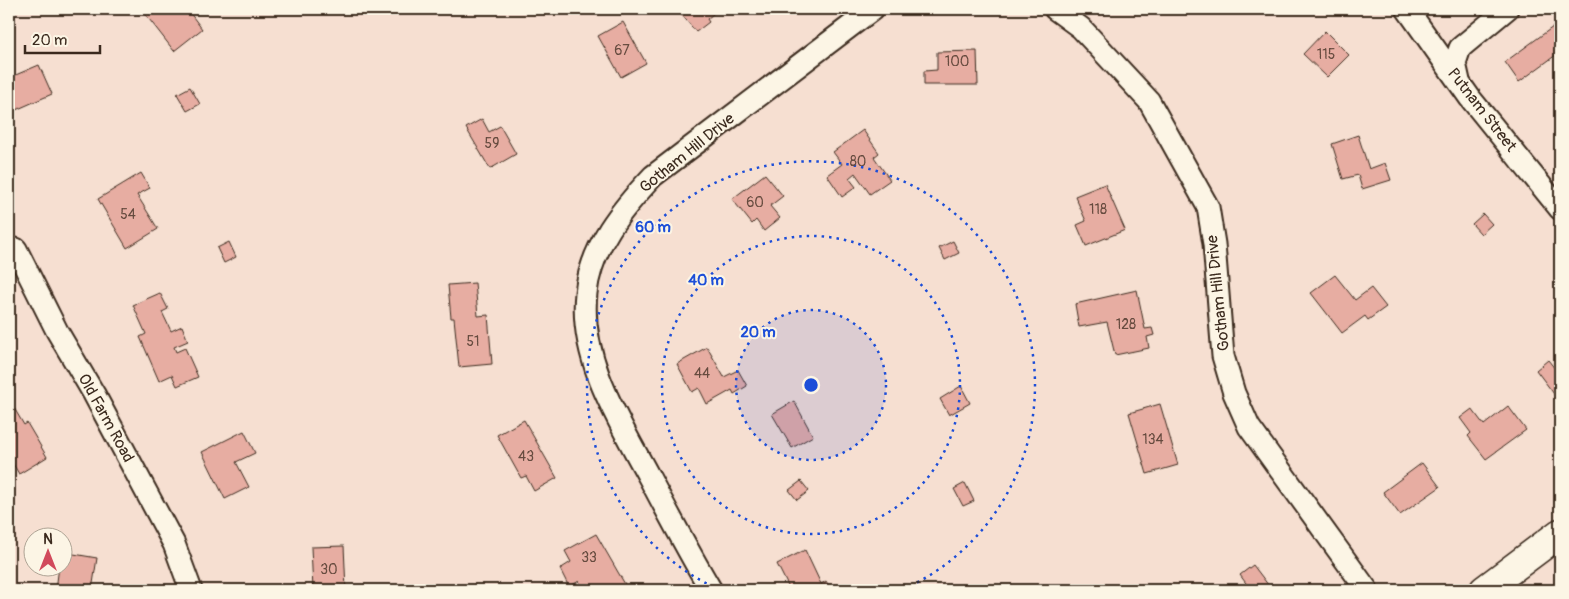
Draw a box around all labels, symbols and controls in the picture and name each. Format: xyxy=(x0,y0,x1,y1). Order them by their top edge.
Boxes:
scale bar xyxy=(25,22,100,54)
text: 20 m xyxy=(32,31,67,50)
house number: 67 xyxy=(614,42,630,59)
house number: 115 xyxy=(1317,46,1335,63)
house number: 100 xyxy=(945,53,969,70)
street label: Putnam Street xyxy=(1443,64,1521,156)
street label: Gotham Hill Drive xyxy=(635,109,739,197)
house number: 59 xyxy=(485,135,499,152)
house number: 80 xyxy=(850,153,866,170)
house number: 60 xyxy=(746,194,764,211)
house number: 118 xyxy=(1089,201,1107,218)
house number: 54 xyxy=(120,206,136,223)
text: 60 m xyxy=(635,218,671,237)
street label: Gotham Hill Drive xyxy=(1202,234,1234,352)
text: 40 m xyxy=(688,271,724,290)
house number: 128 xyxy=(1116,316,1136,333)
text: 20 m xyxy=(740,323,776,342)
house number: 51 xyxy=(466,333,480,350)
house number: 44 xyxy=(694,365,710,382)
street label: Old Farm Road xyxy=(74,370,138,466)
centre of rings xyxy=(802,376,820,394)
house number: 134 xyxy=(1142,431,1164,448)
house number: 43 xyxy=(518,448,534,465)
north arrow xyxy=(22,526,72,576)
text: N xyxy=(43,531,53,548)
house number: 33 xyxy=(581,549,597,566)
house number: 30 xyxy=(320,561,338,578)

